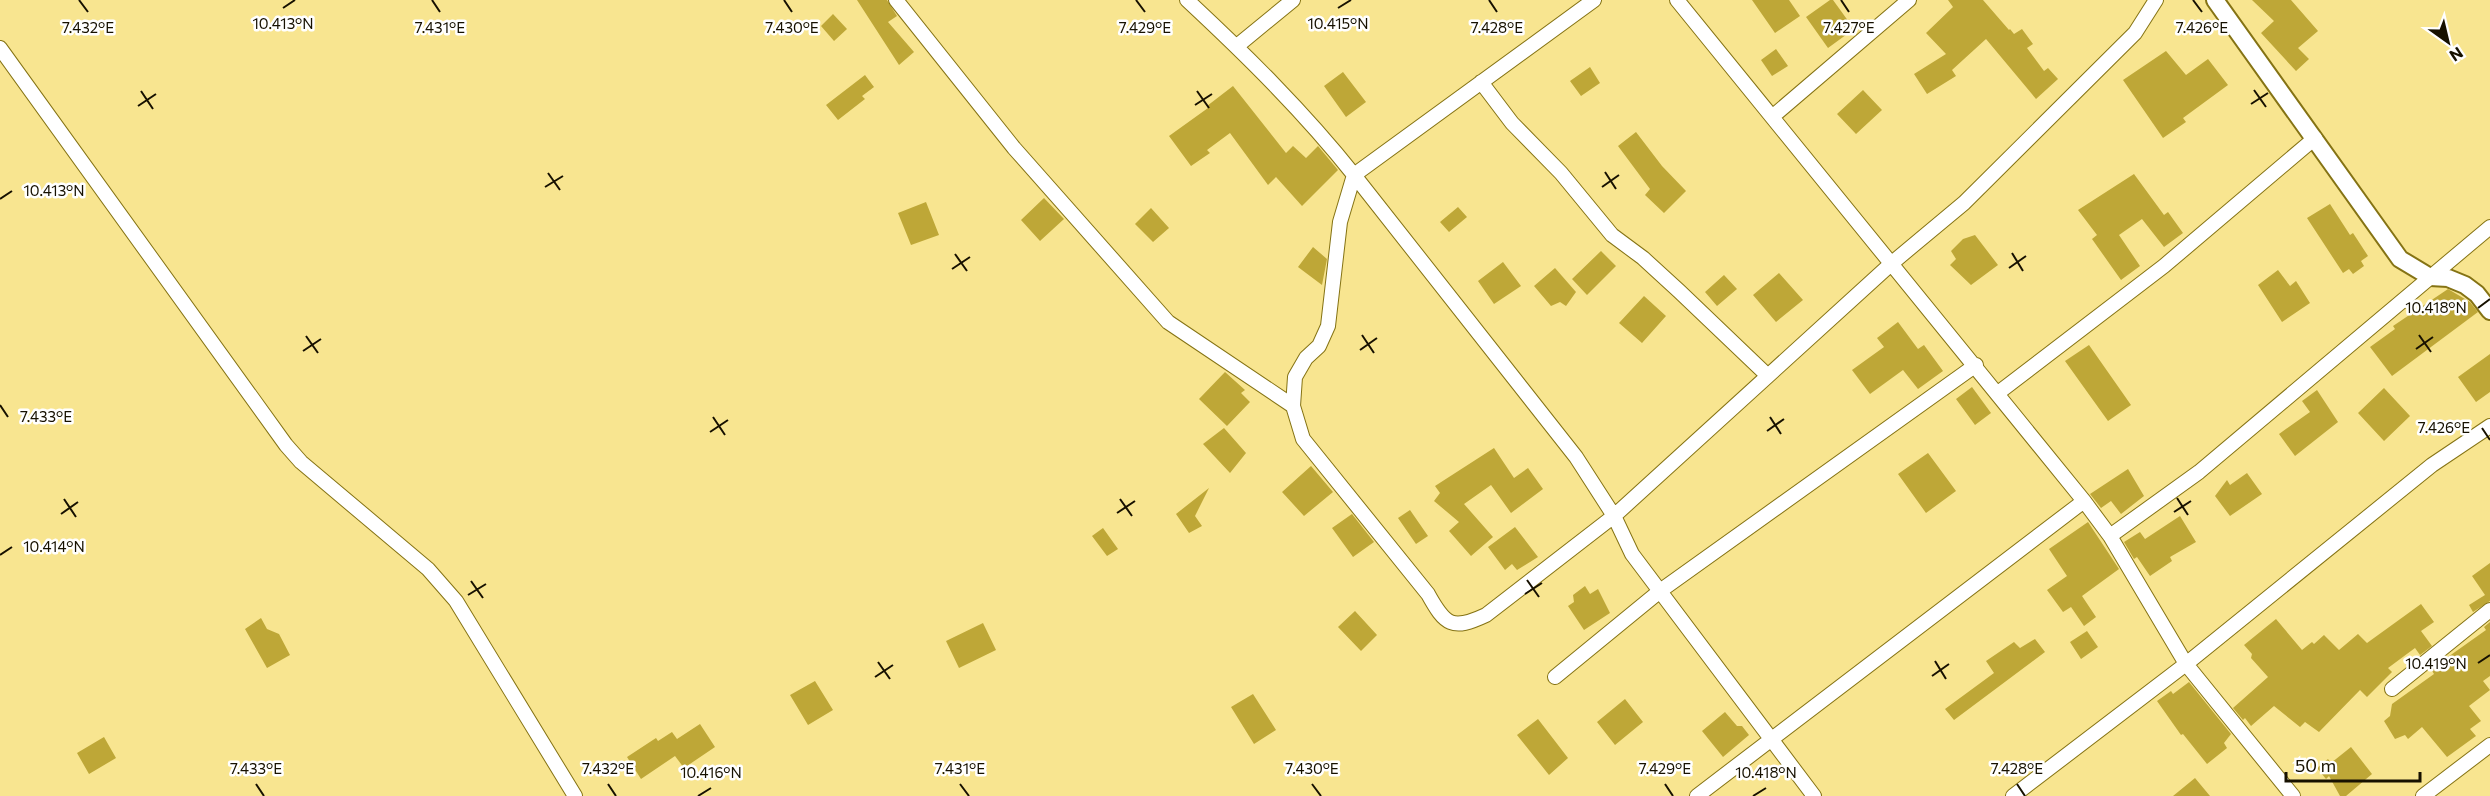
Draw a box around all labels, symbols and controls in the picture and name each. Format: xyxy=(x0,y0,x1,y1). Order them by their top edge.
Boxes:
north arrow xyxy=(2418,12,2478,72)
text: 10.413°N xyxy=(252,14,314,32)
text: 10.415°N xyxy=(1307,14,1369,32)
text: 7.432°E xyxy=(62,18,114,36)
text: 7.431°E xyxy=(415,18,465,36)
text: 7.430°E xyxy=(765,18,819,36)
text: 7.429°E xyxy=(1119,18,1171,36)
text: 7.428°E xyxy=(1471,18,1523,36)
text: 7.427°E xyxy=(1823,18,1875,36)
text: 7.426°E xyxy=(2176,18,2228,36)
text: N xyxy=(2446,44,2467,66)
text: 10.413°N xyxy=(23,181,85,199)
text: 10.418°N xyxy=(2405,298,2467,316)
text: 7.433°E xyxy=(20,407,72,425)
text: 7.426°E xyxy=(2418,418,2470,436)
text: 10.414°N xyxy=(23,537,85,555)
text: 10.419°N xyxy=(2405,654,2467,672)
scale bar xyxy=(2286,745,2420,783)
text: 50 m xyxy=(2295,754,2336,776)
text: 7.433°E xyxy=(230,759,282,777)
text: 7.432°E xyxy=(582,759,634,777)
text: 7.431°E xyxy=(935,759,985,777)
text: 7.430°E xyxy=(1285,759,1339,777)
text: 7.429°E xyxy=(1639,759,1691,777)
text: 7.428°E xyxy=(1991,759,2043,777)
text: 10.416°N xyxy=(680,763,742,781)
text: 10.418°N xyxy=(1735,763,1797,781)

